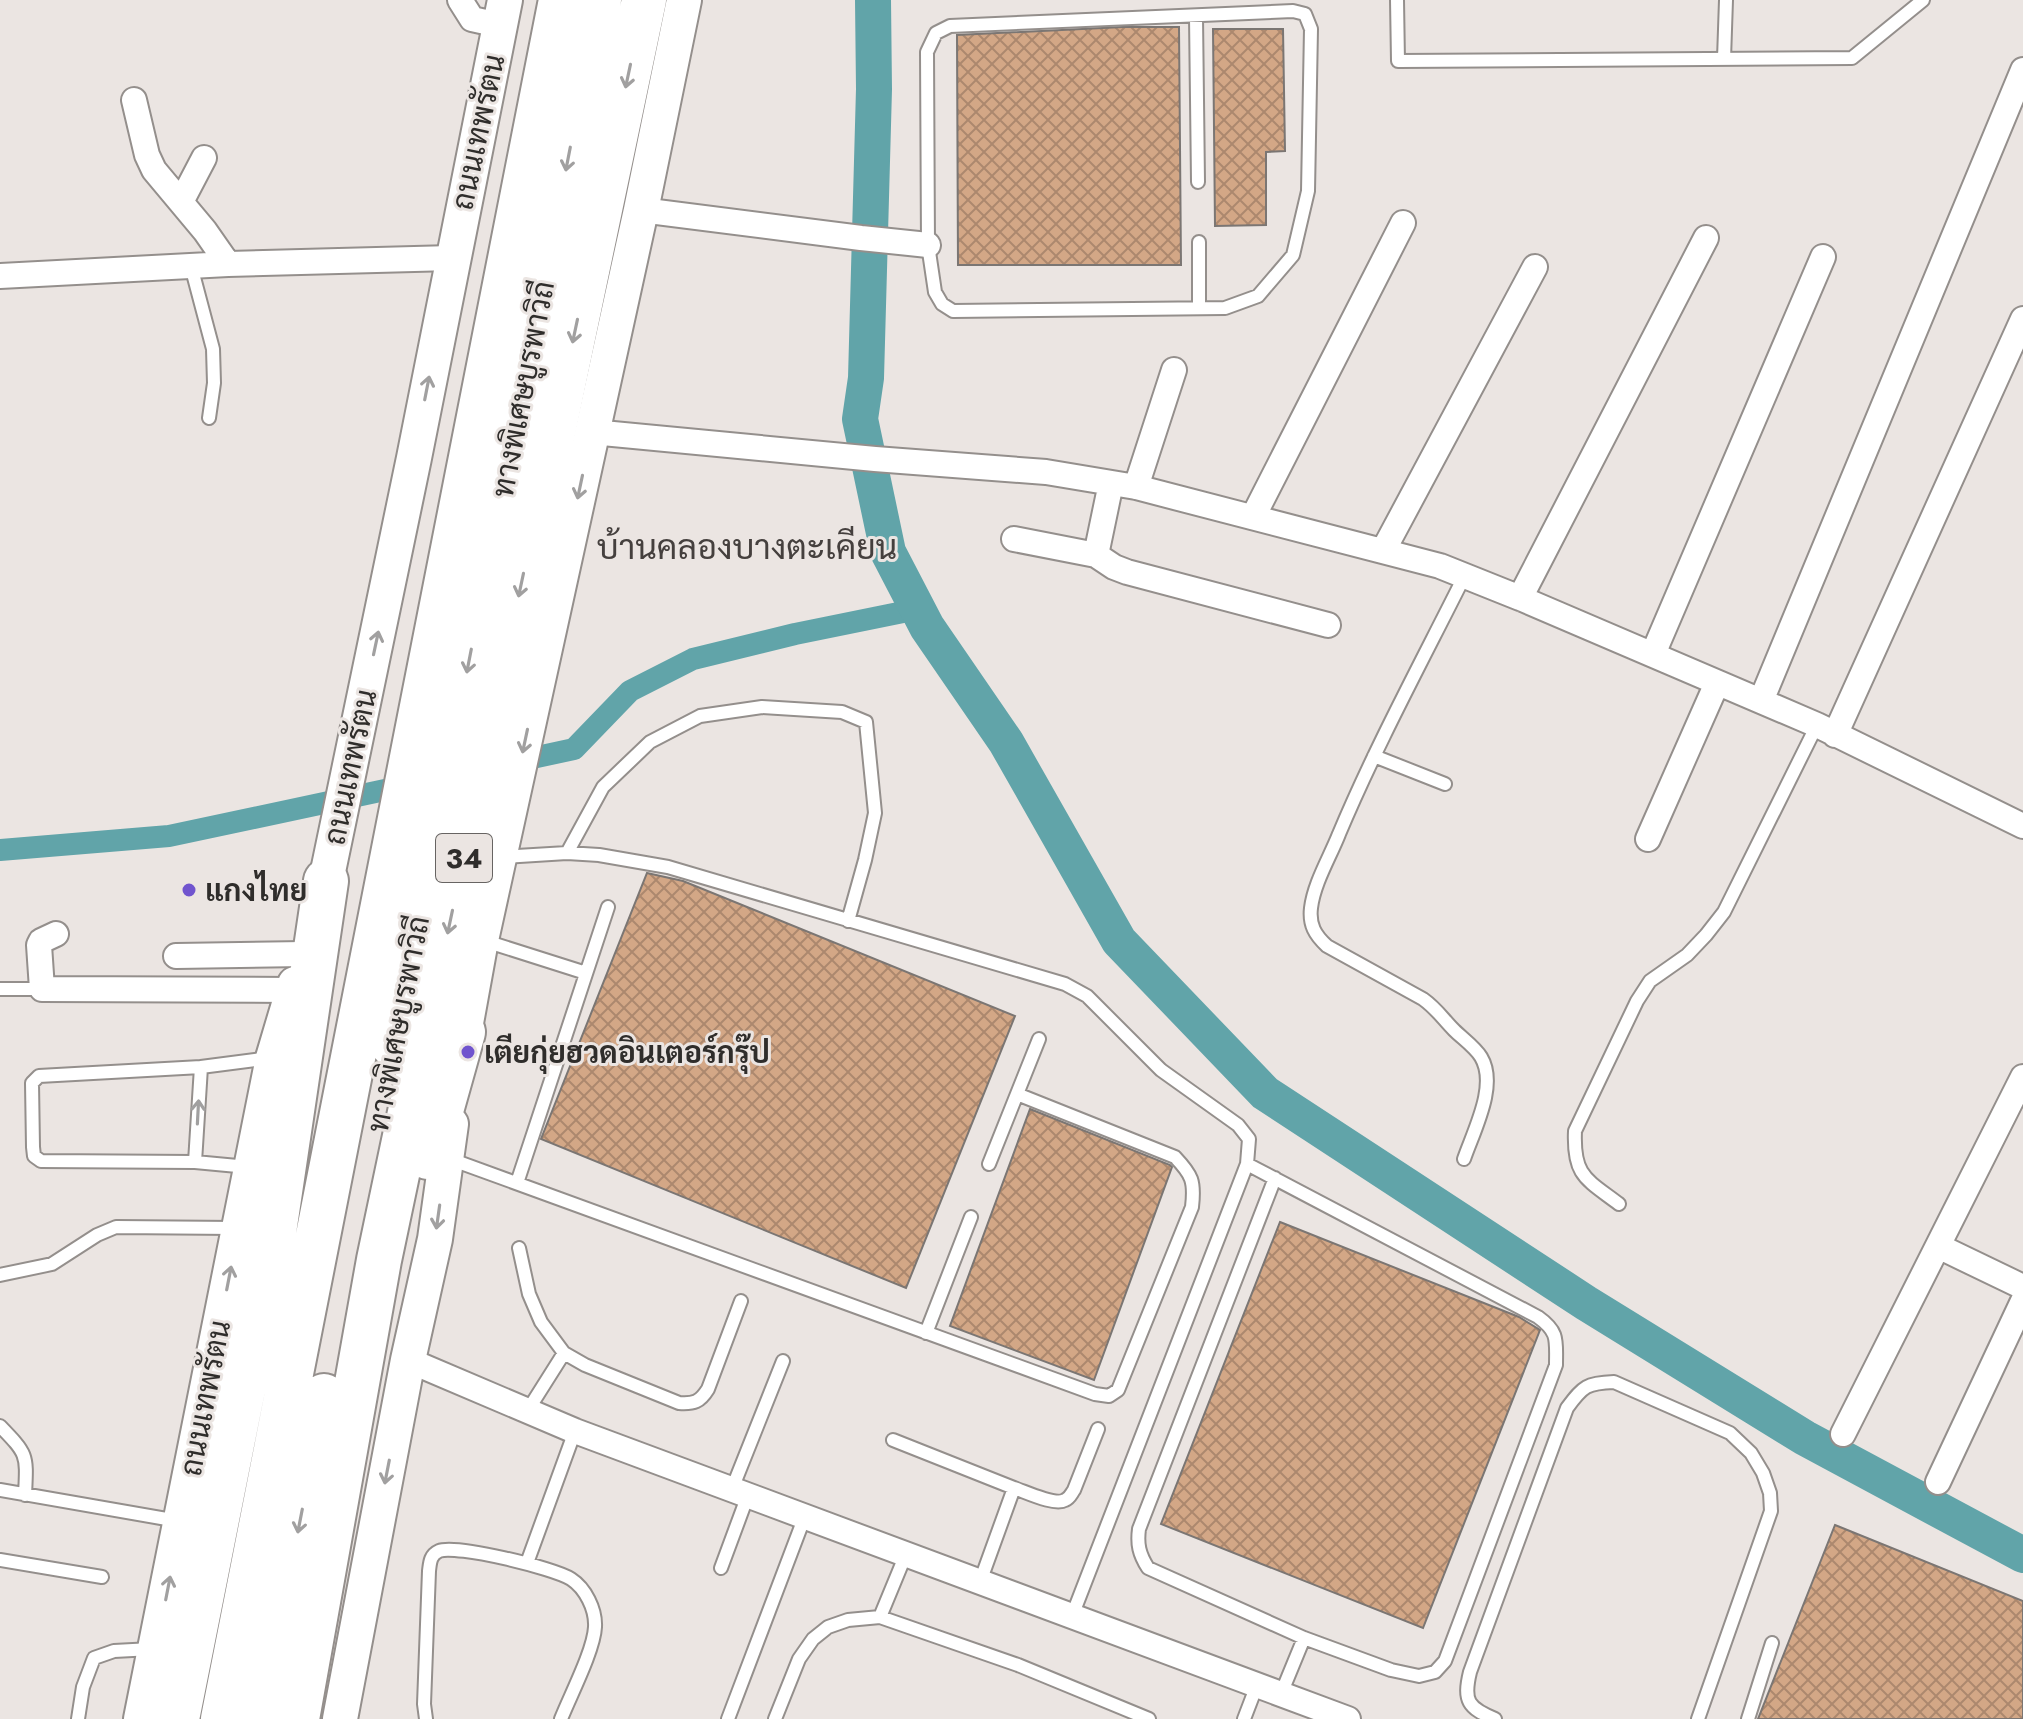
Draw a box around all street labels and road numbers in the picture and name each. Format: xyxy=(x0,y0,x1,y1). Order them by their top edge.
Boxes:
street label: ถนนเทพรัตน xyxy=(441,50,515,214)
street label: ทางพิเศษบูรพาวิถี xyxy=(481,277,565,501)
street label: ถนนเทพรัตน xyxy=(313,685,387,849)
road number: 34 xyxy=(436,834,492,882)
street label: ทางพิเศษบูรพาวิถี xyxy=(356,912,440,1136)
street label: ถนนเทพรัตน xyxy=(169,1316,241,1480)

